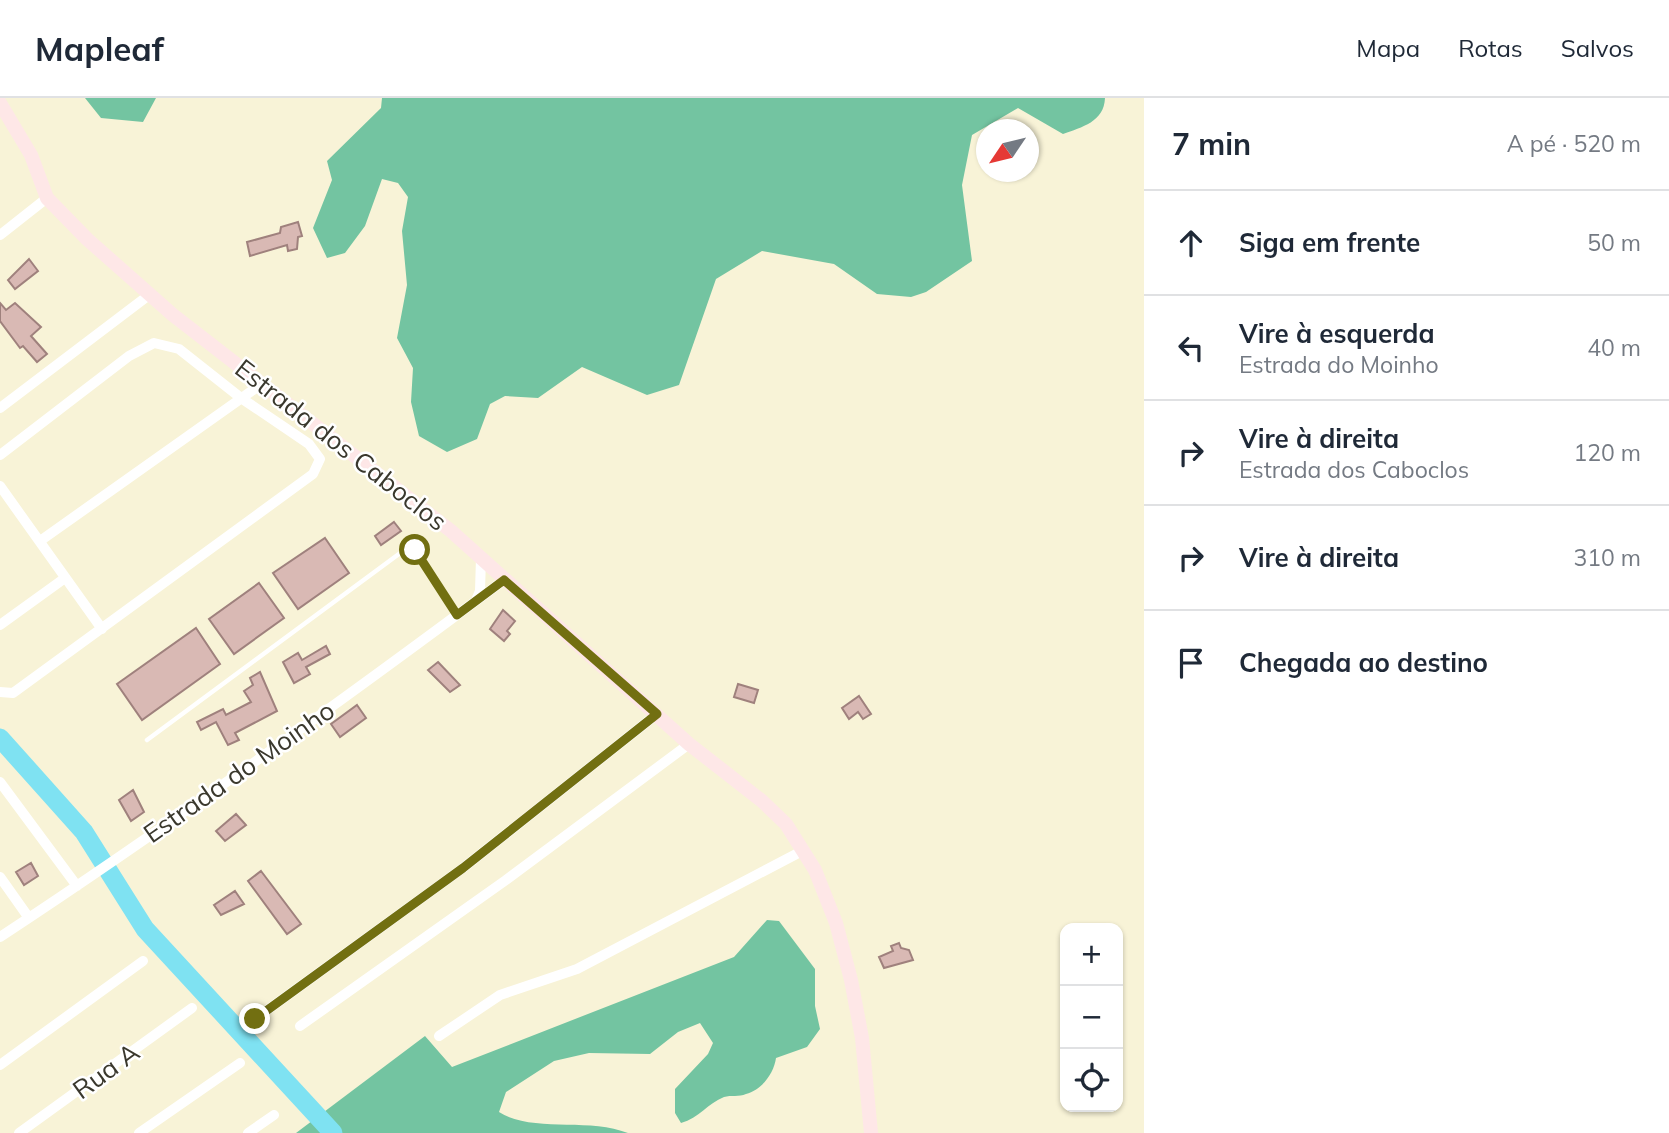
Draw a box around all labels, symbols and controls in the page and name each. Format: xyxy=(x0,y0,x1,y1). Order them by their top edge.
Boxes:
text: Mapleaf xyxy=(35,28,164,69)
text: Mapa xyxy=(1356,33,1420,63)
text: Rotas xyxy=(1458,33,1523,63)
text: Salvos xyxy=(1561,33,1634,63)
north arrow xyxy=(976,119,1039,182)
text: 7 min xyxy=(1172,125,1251,163)
text: A pé · 520 m xyxy=(1507,129,1641,158)
icon: ahead xyxy=(1172,224,1210,262)
text: Siga em frente xyxy=(1239,226,1420,259)
text: 50 m xyxy=(1587,228,1641,257)
text: Vire à esquerda xyxy=(1239,317,1435,350)
icon: left xyxy=(1172,329,1210,367)
text: 40 m xyxy=(1587,333,1641,362)
text: Estrada do Moinho xyxy=(1239,350,1439,379)
street label: Estrada dos Caboclos xyxy=(229,352,454,538)
text: Vire à direita xyxy=(1239,422,1399,455)
icon: right xyxy=(1172,434,1210,472)
text: 120 m xyxy=(1573,438,1641,467)
text: Estrada dos Caboclos xyxy=(1239,455,1469,484)
route start xyxy=(399,534,430,565)
icon: right xyxy=(1172,539,1210,577)
text: Vire à direita xyxy=(1239,541,1399,574)
text: 310 m xyxy=(1573,543,1641,572)
icon: arrive xyxy=(1172,644,1210,682)
text: Chegada ao destino xyxy=(1239,646,1488,679)
street label: Estrada do Moinho xyxy=(137,693,341,850)
map controls xyxy=(1060,923,1123,1112)
button: + xyxy=(1060,923,1123,986)
button: − xyxy=(1060,986,1123,1049)
route end xyxy=(239,1003,270,1034)
street label: Rua A xyxy=(66,1035,146,1106)
button: locate xyxy=(1060,1049,1123,1112)

